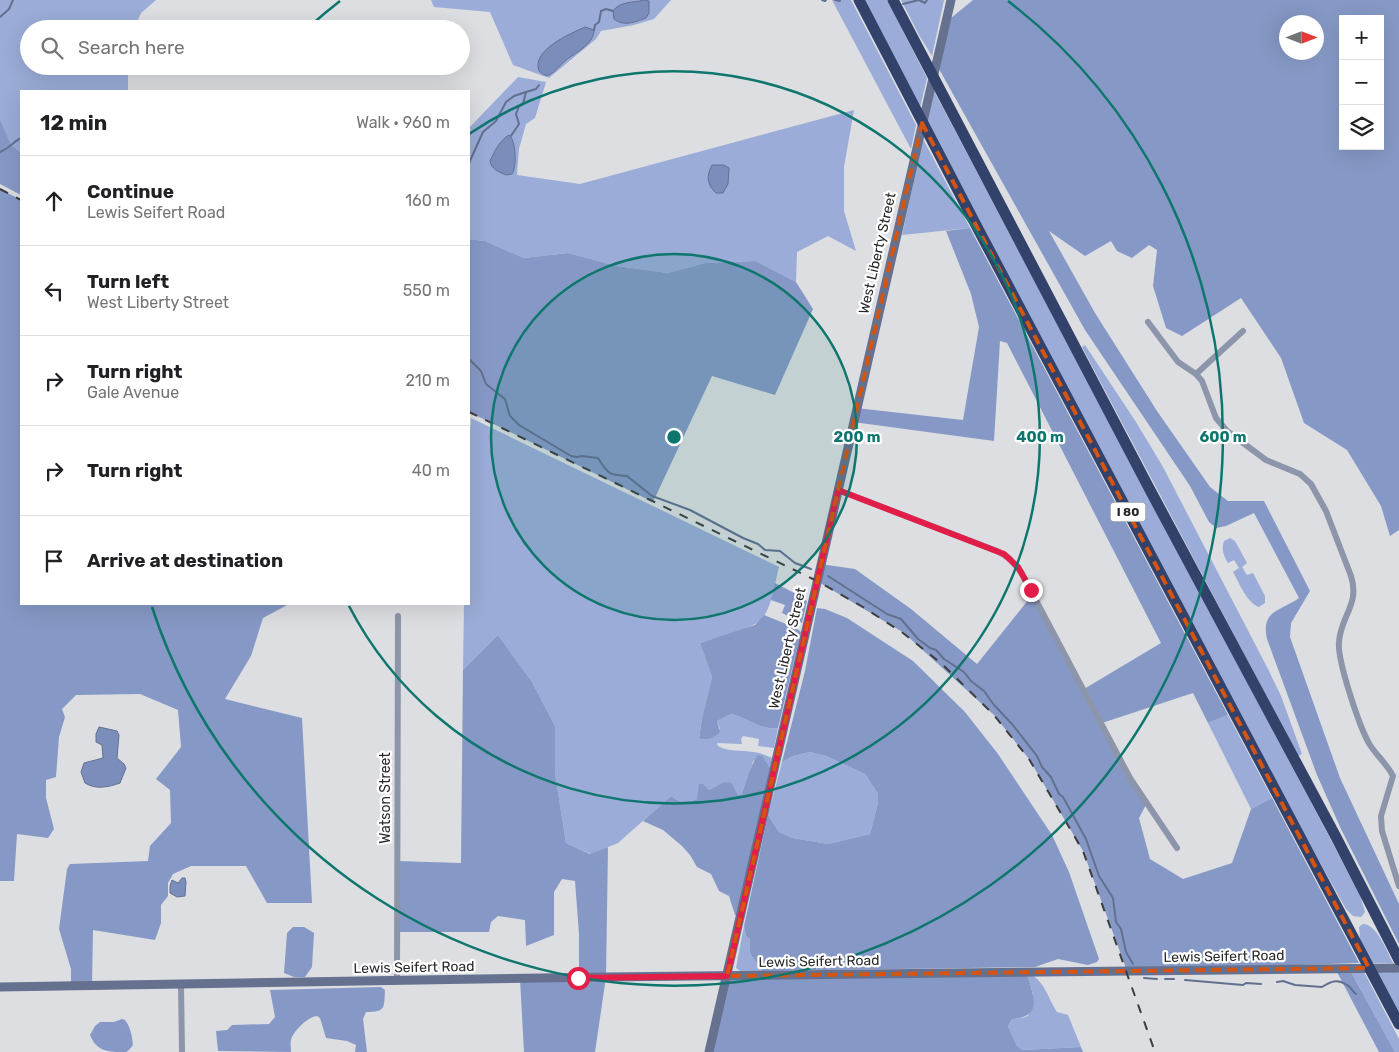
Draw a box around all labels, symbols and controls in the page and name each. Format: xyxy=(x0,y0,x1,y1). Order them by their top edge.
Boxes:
north arrow xyxy=(1279,15,1324,60)
map controls xyxy=(1339,15,1384,150)
button: + xyxy=(1339,15,1384,60)
search box xyxy=(20,20,470,75)
icon: search xyxy=(38,34,66,62)
text: Search here xyxy=(78,36,185,59)
button: − xyxy=(1339,60,1384,105)
button: layers xyxy=(1339,105,1384,150)
text: 12 min xyxy=(40,110,107,135)
text: Walk · 960 m xyxy=(356,113,450,132)
text: Continue xyxy=(87,180,174,203)
icon: ahead xyxy=(40,187,68,215)
street label: West Liberty Street xyxy=(855,190,900,316)
text: 160 m xyxy=(405,191,450,210)
text: Lewis Seifert Road xyxy=(87,203,225,222)
text: Turn left xyxy=(87,270,169,293)
icon: left xyxy=(40,277,68,305)
text: 550 m xyxy=(403,281,450,300)
text: West Liberty Street xyxy=(87,293,229,312)
text: Turn right xyxy=(87,360,182,383)
icon: right xyxy=(40,367,68,395)
text: 210 m xyxy=(405,371,450,390)
text: Gale Avenue xyxy=(87,383,179,402)
centre of rings xyxy=(665,428,683,446)
text: 200 m xyxy=(833,428,881,446)
text: 400 m xyxy=(1016,428,1064,446)
text: 600 m xyxy=(1199,428,1247,446)
icon: right xyxy=(40,457,68,485)
text: Turn right xyxy=(87,459,182,482)
text: 40 m xyxy=(412,461,450,480)
road number: I 80 xyxy=(1110,502,1146,522)
icon: arrive xyxy=(40,547,68,575)
text: Arrive at destination xyxy=(87,549,283,572)
route end xyxy=(1020,579,1043,602)
street label: West Liberty Street xyxy=(765,585,810,711)
street label: Watson Street xyxy=(377,752,394,844)
street label: Lewis Seifert Road xyxy=(1163,947,1285,966)
street label: Lewis Seifert Road xyxy=(758,952,880,971)
street label: Lewis Seifert Road xyxy=(353,958,475,977)
route start xyxy=(567,967,590,990)

